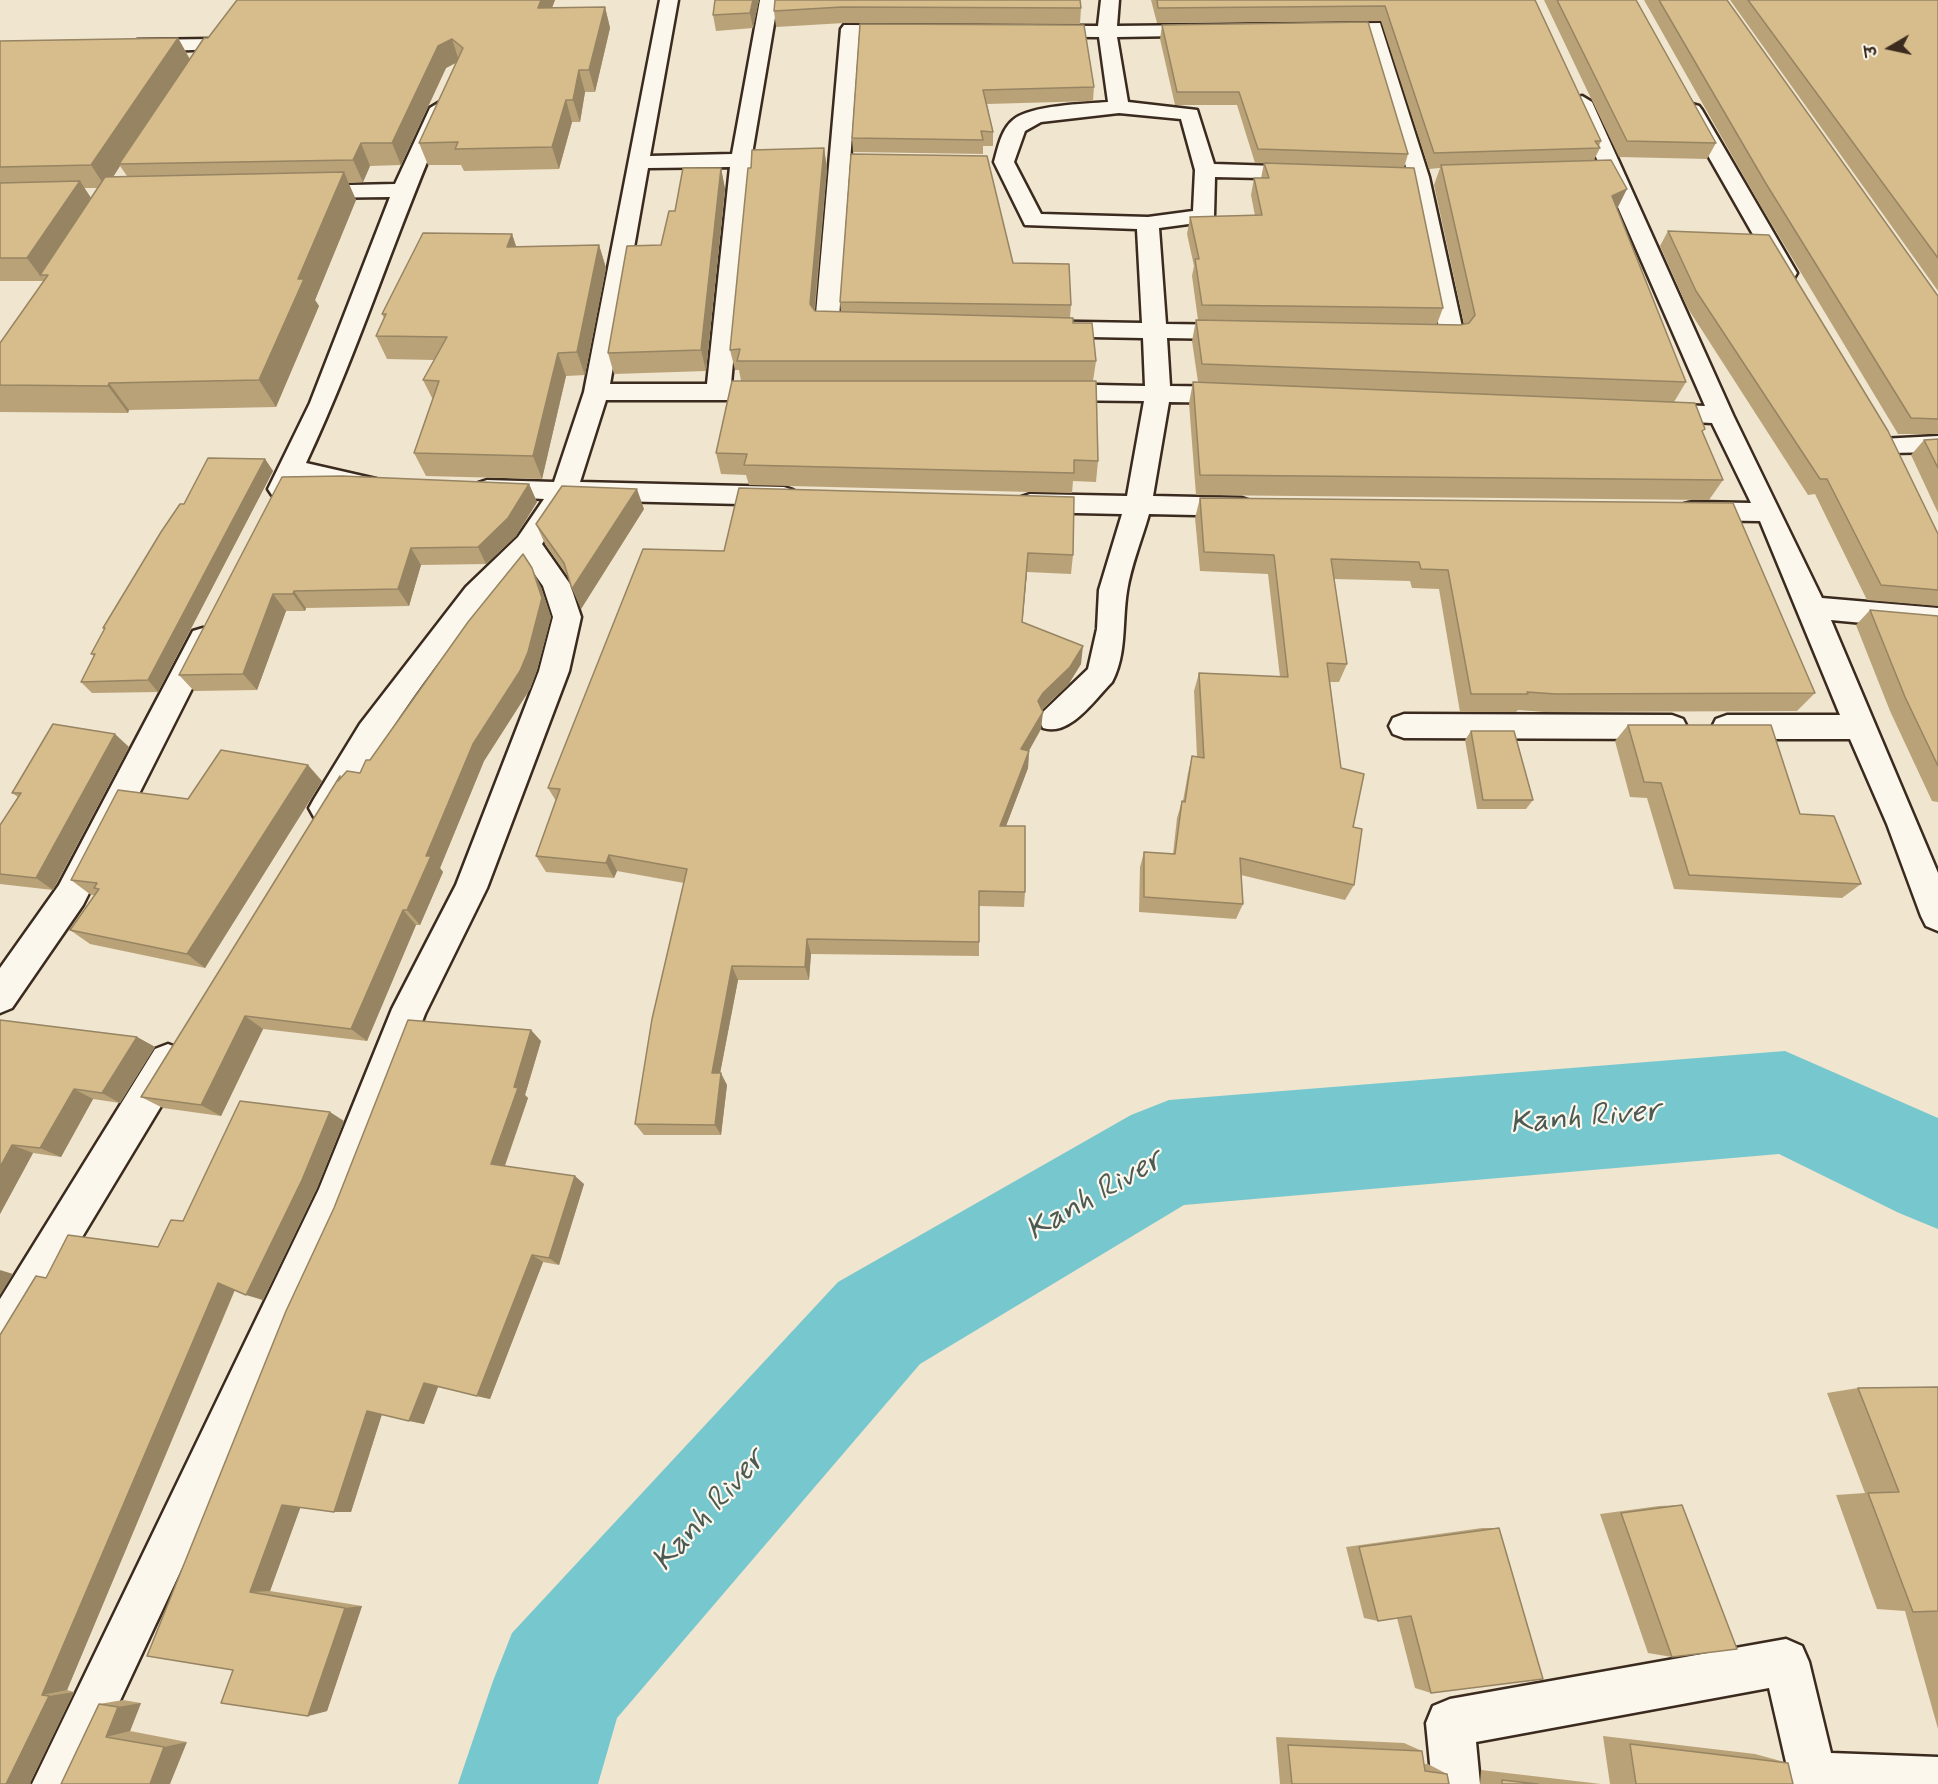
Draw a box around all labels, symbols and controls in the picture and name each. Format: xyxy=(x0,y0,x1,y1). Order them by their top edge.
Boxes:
north arrow xyxy=(1860,18,1920,78)
text: उ xyxy=(1861,44,1883,58)
water label: Kanh River xyxy=(1508,1093,1662,1145)
water label: Kanh River xyxy=(1020,1143,1170,1251)
water label: Kanh River xyxy=(645,1443,775,1581)

